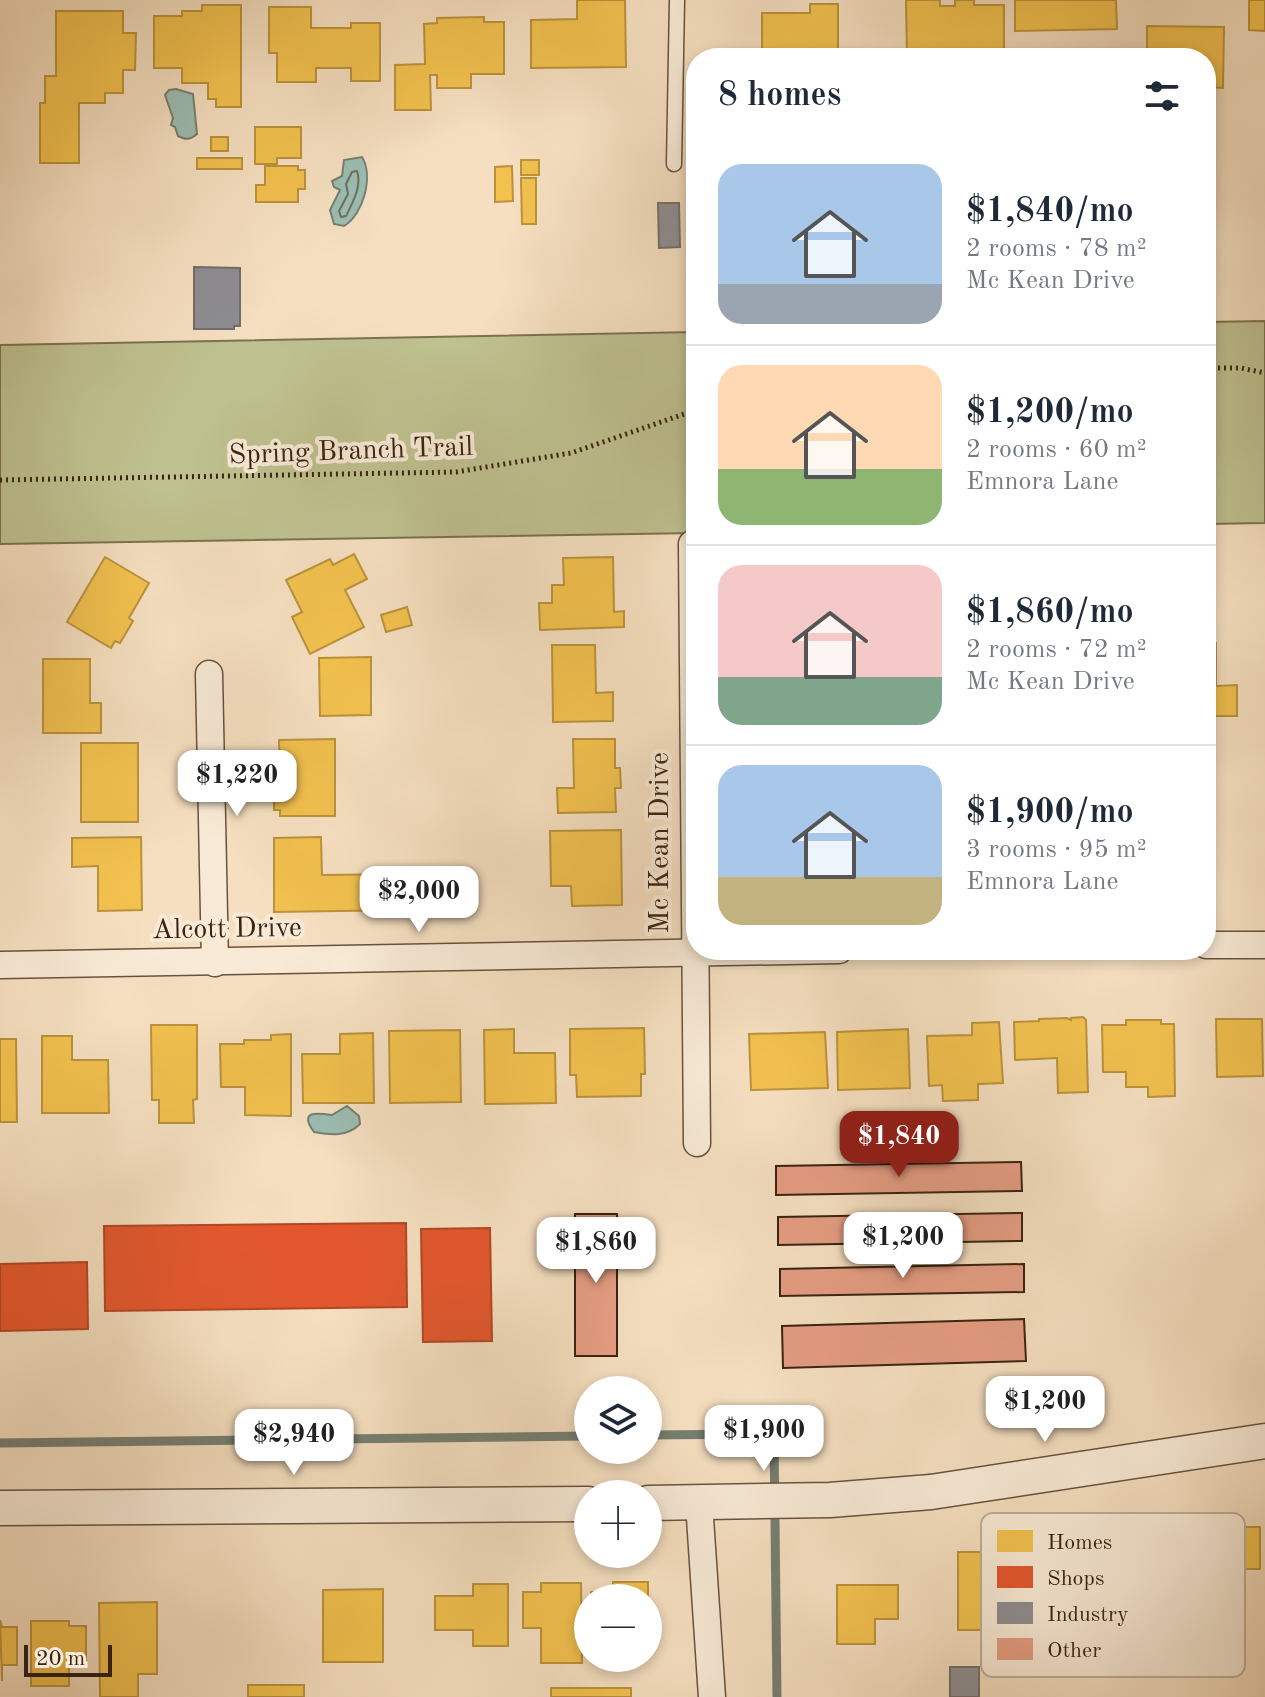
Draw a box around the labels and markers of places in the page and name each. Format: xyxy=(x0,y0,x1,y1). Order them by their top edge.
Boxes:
pin: $1,220 xyxy=(172,750,302,818)
pin: $2,000 xyxy=(354,866,484,934)
pin: $1,840 xyxy=(834,1111,964,1179)
pin: $1,200 xyxy=(838,1212,968,1280)
pin: $1,860 xyxy=(531,1217,661,1285)
pin: $1,200 xyxy=(980,1376,1110,1444)
pin: $1,900 xyxy=(699,1405,829,1473)
pin: $2,940 xyxy=(229,1409,359,1477)

